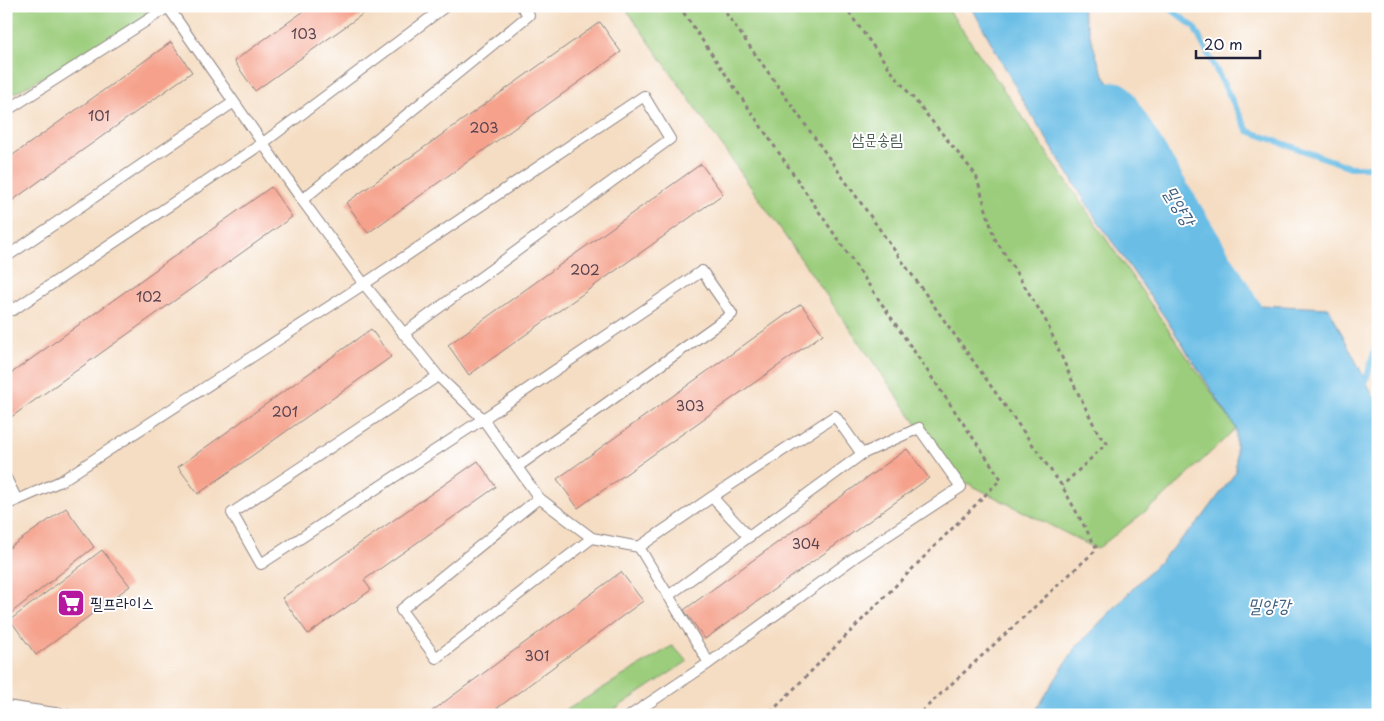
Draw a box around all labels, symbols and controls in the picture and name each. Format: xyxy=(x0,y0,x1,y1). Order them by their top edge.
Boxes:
house number: 103 xyxy=(291,23,317,44)
scale bar xyxy=(1196,28,1260,60)
text: 20 m xyxy=(1204,32,1243,55)
house number: 101 xyxy=(88,105,110,126)
house number: 203 xyxy=(470,117,498,138)
park label: 삼문송림 xyxy=(851,126,903,150)
water label: 밀양강 xyxy=(1158,180,1204,233)
house number: 202 xyxy=(570,259,600,280)
house number: 102 xyxy=(136,286,162,307)
house number: 303 xyxy=(676,395,704,416)
house number: 201 xyxy=(272,401,298,422)
house number: 304 xyxy=(792,533,820,554)
supermarket icon: 필프라이스 xyxy=(56,588,86,618)
place label: 필프라이스 xyxy=(90,590,154,614)
water label: 밀양강 xyxy=(1247,591,1293,618)
house number: 301 xyxy=(525,645,549,666)

